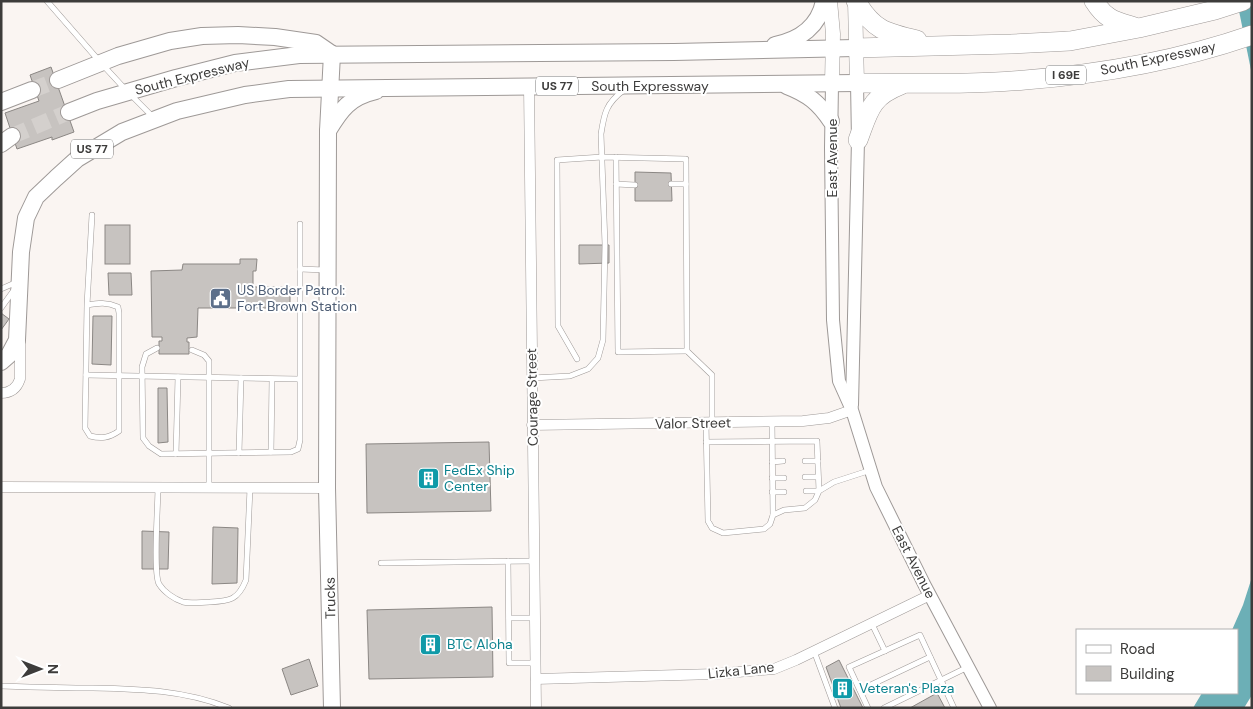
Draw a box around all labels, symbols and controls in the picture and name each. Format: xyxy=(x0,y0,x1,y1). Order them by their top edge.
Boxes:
street label: South Expressway xyxy=(1099,37,1218,79)
street label: South Expressway xyxy=(133,53,251,99)
road number: I 69E xyxy=(1046,66,1086,84)
road number: US 77 xyxy=(536,76,578,95)
street label: South Expressway xyxy=(591,77,709,95)
street label: East Avenue xyxy=(823,118,841,198)
road number: US 77 xyxy=(71,140,113,158)
place label: US Border Patrol: Fort Brown Station xyxy=(237,281,357,315)
public building icon: US Border Patrol: Fort Brown Station xyxy=(209,286,233,310)
street label: Courage Street xyxy=(522,348,542,446)
street label: Valor Street xyxy=(655,413,731,433)
place label: FedEx Ship Center xyxy=(444,461,515,495)
building icon: FedEx Ship Center xyxy=(416,466,440,490)
street label: East Avenue xyxy=(888,523,940,601)
street label: Trucks xyxy=(321,577,339,619)
legend xyxy=(1076,629,1238,694)
building icon: BTC Aloha xyxy=(419,632,443,656)
place label: BTC Aloha xyxy=(447,635,513,653)
text: Road xyxy=(1120,639,1155,659)
north arrow xyxy=(15,644,65,694)
street label: Lizka Lane xyxy=(707,658,775,682)
text: N xyxy=(44,664,62,674)
text: Building xyxy=(1120,664,1175,684)
building icon: Veteran's Plaza xyxy=(831,676,855,700)
place label: Veteran's Plaza xyxy=(859,679,954,697)

